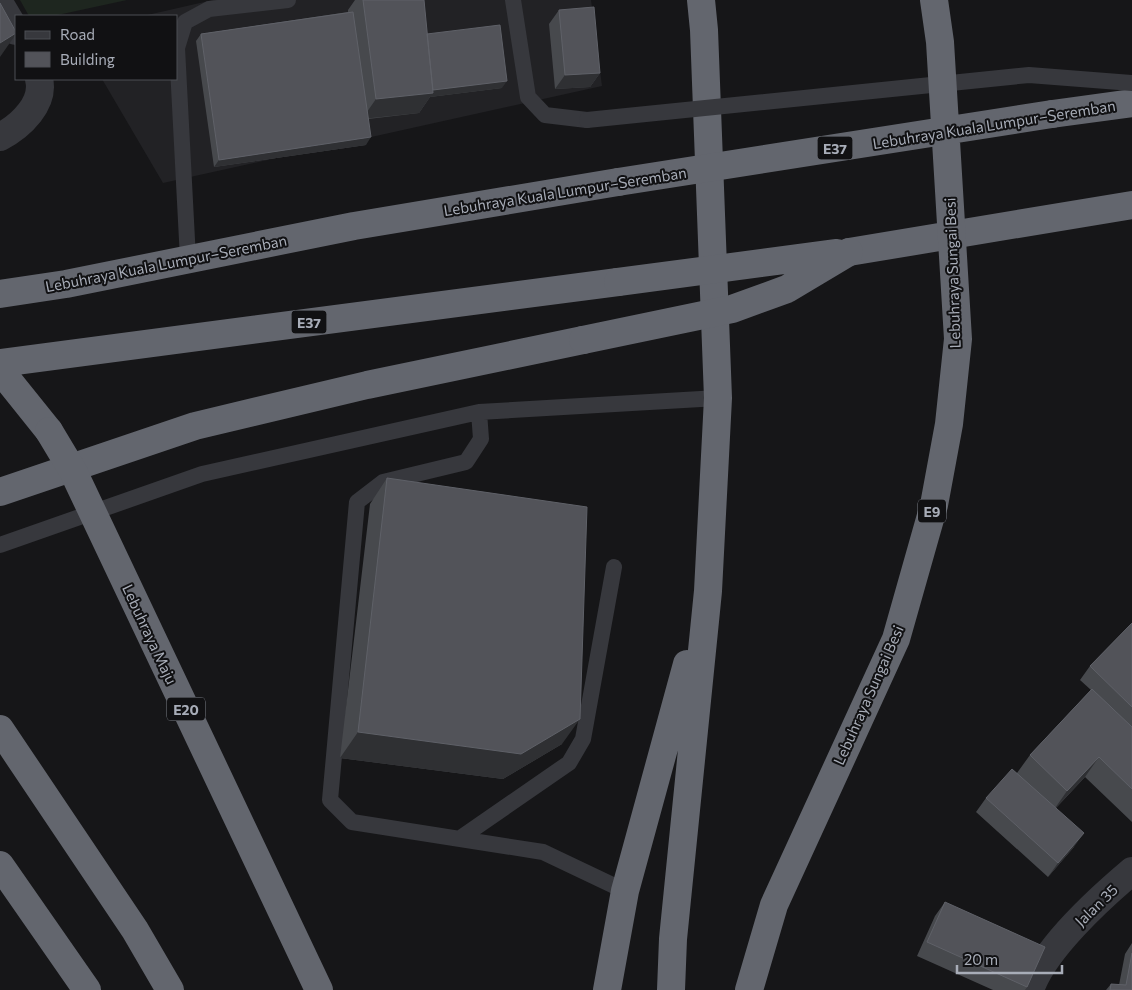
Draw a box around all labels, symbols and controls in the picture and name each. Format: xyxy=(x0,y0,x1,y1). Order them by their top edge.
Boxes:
legend xyxy=(15,15,178,80)
text: Road xyxy=(60,25,95,43)
text: Building xyxy=(60,50,115,68)
street label: Lebuhraya Kuala Lumpur–Seremban xyxy=(871,96,1117,152)
road number: E37 xyxy=(818,136,852,160)
street label: Lebuhraya Kuala Lumpur–Seremban xyxy=(442,163,688,219)
street label: Lebuhraya Sungai Besi xyxy=(940,197,964,349)
street label: Lebuhraya Kuala Lumpur–Seremban xyxy=(44,231,288,295)
road number: E37 xyxy=(292,311,326,334)
road number: E9 xyxy=(918,500,946,522)
street label: Lebuhraya Maju xyxy=(119,581,181,687)
street label: Lebuhraya Sungai Besi xyxy=(829,622,907,768)
road number: E20 xyxy=(167,698,205,721)
street label: Jalan 35 xyxy=(1071,880,1121,930)
scale bar xyxy=(957,942,1062,974)
text: 20 m xyxy=(964,950,998,968)

